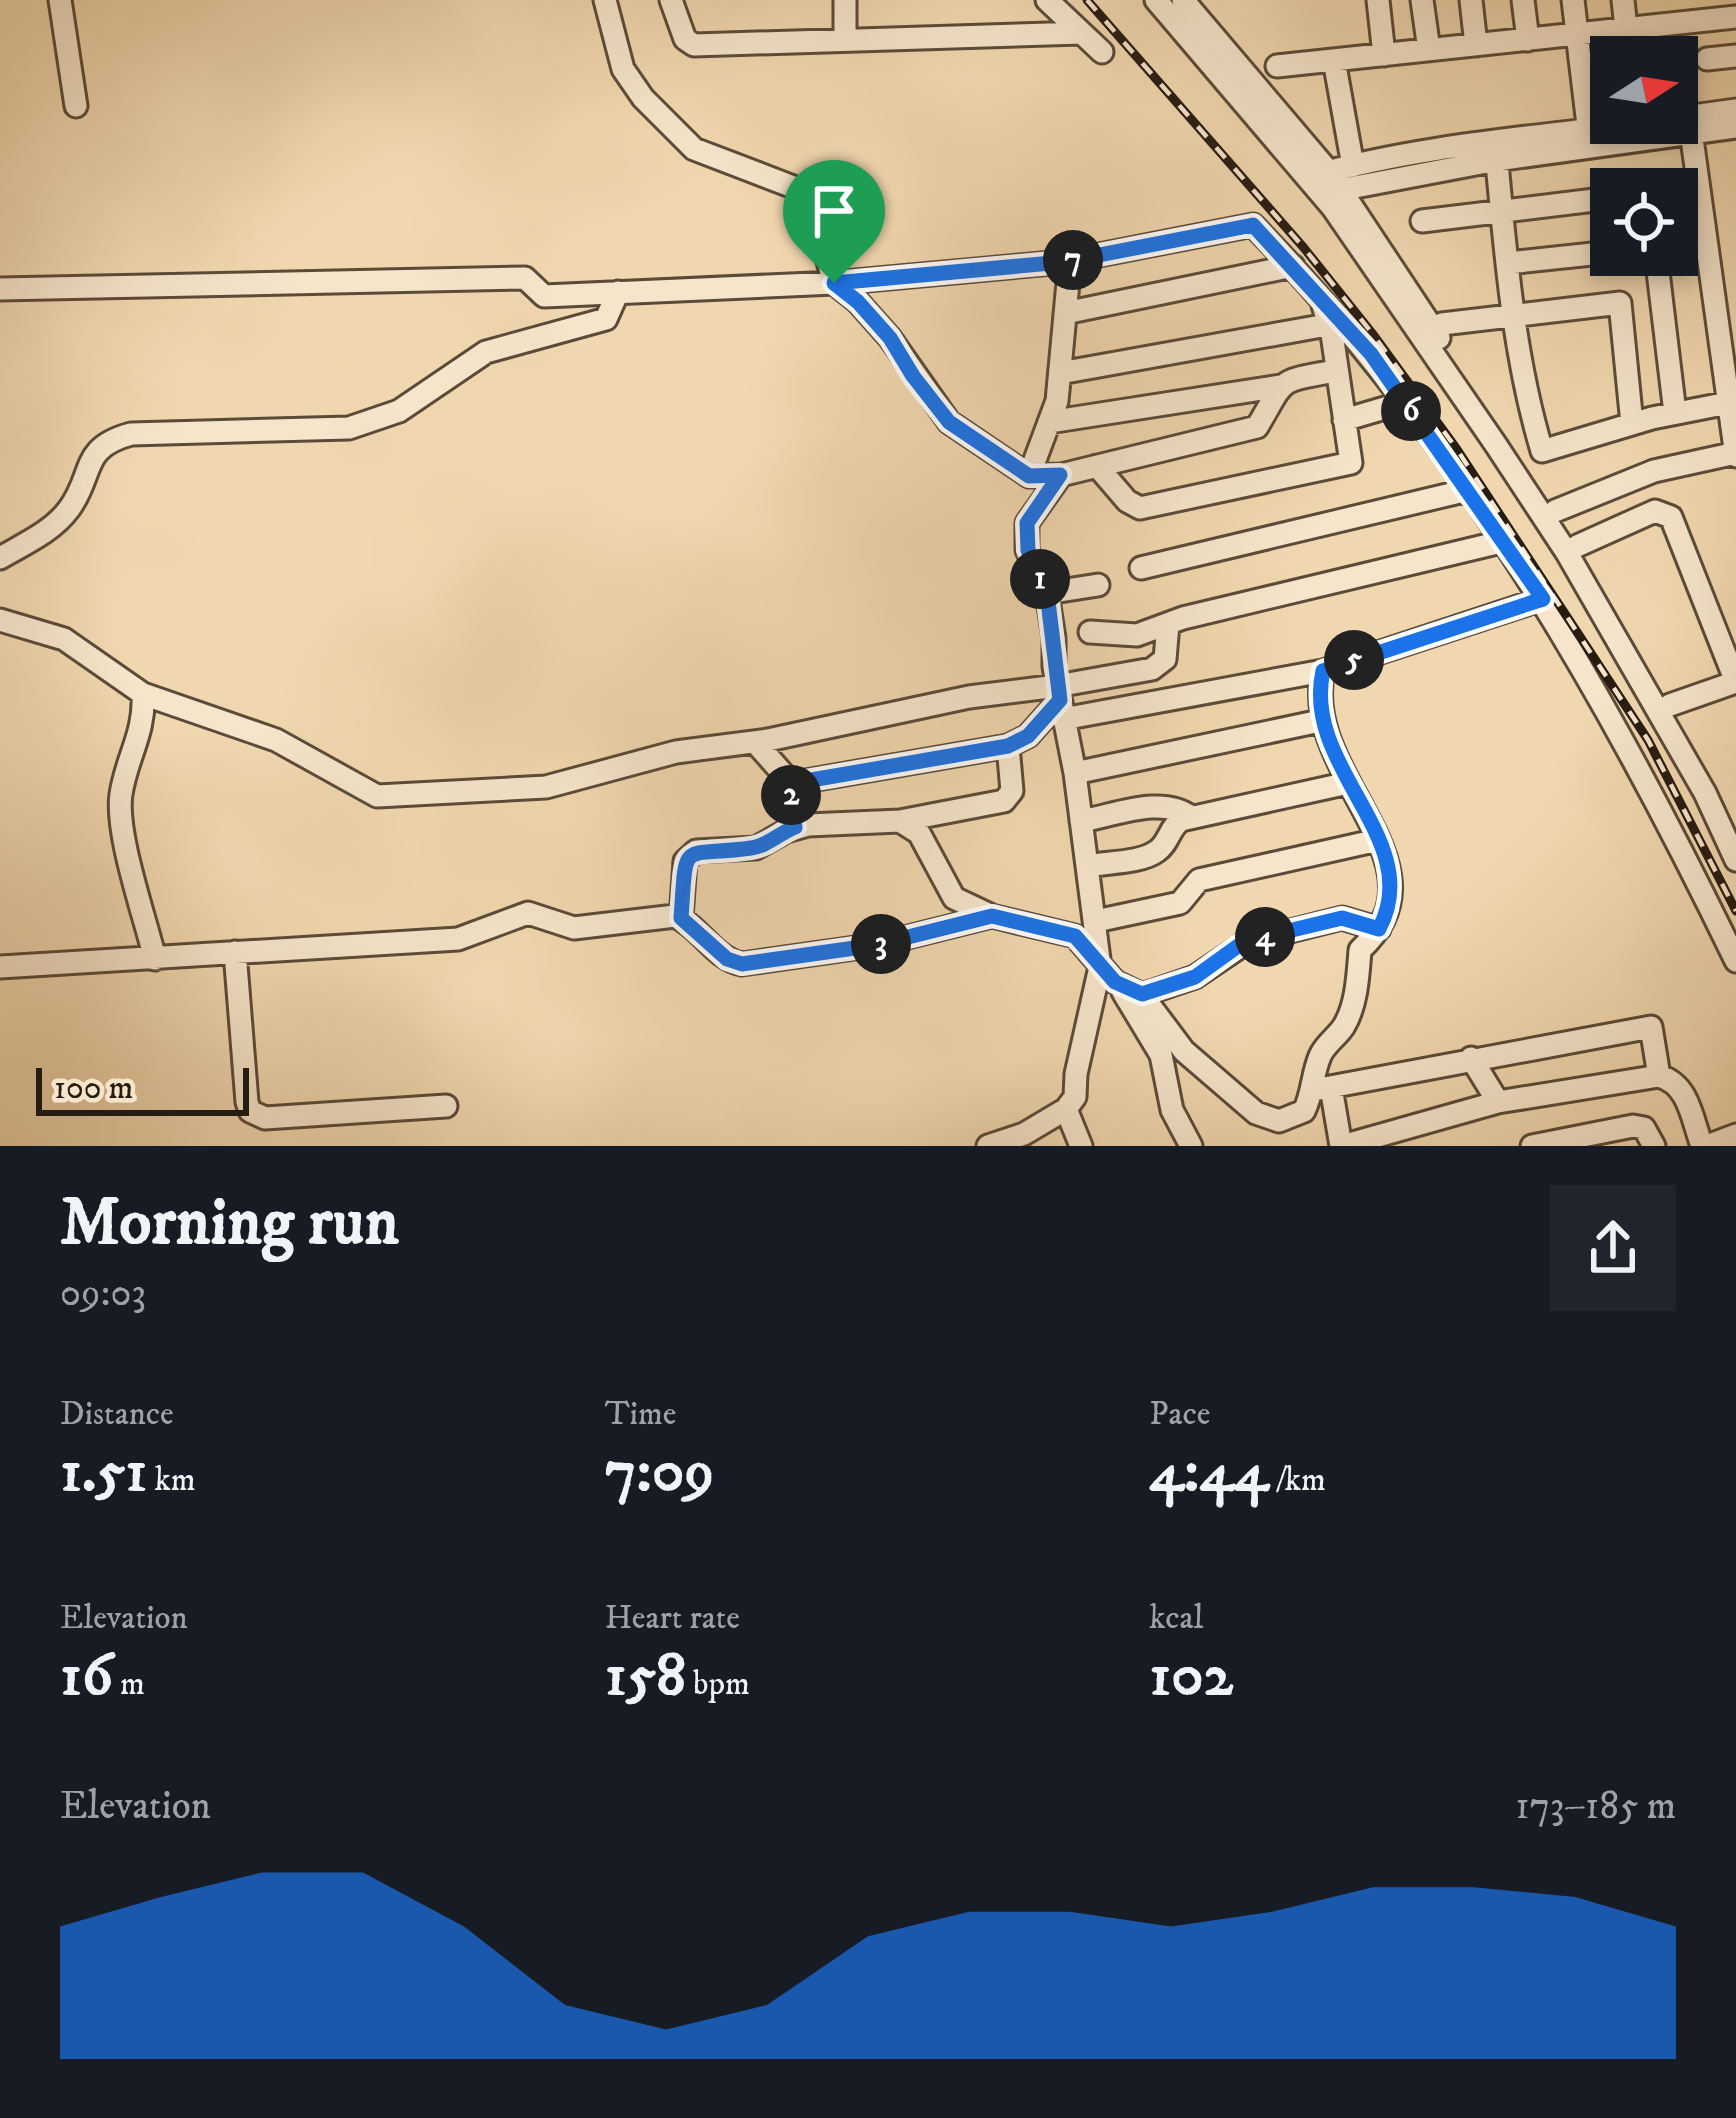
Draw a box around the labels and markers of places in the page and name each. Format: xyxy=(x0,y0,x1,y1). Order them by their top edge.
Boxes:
pin xyxy=(783,160,885,283)
pin: 7 xyxy=(1043,230,1103,290)
pin: 6 xyxy=(1381,381,1441,441)
pin: 1 xyxy=(1010,549,1070,609)
pin: 5 xyxy=(1324,630,1384,690)
pin: 2 xyxy=(761,765,821,825)
pin: 4 xyxy=(1235,907,1295,967)
pin: 3 xyxy=(851,914,911,974)

